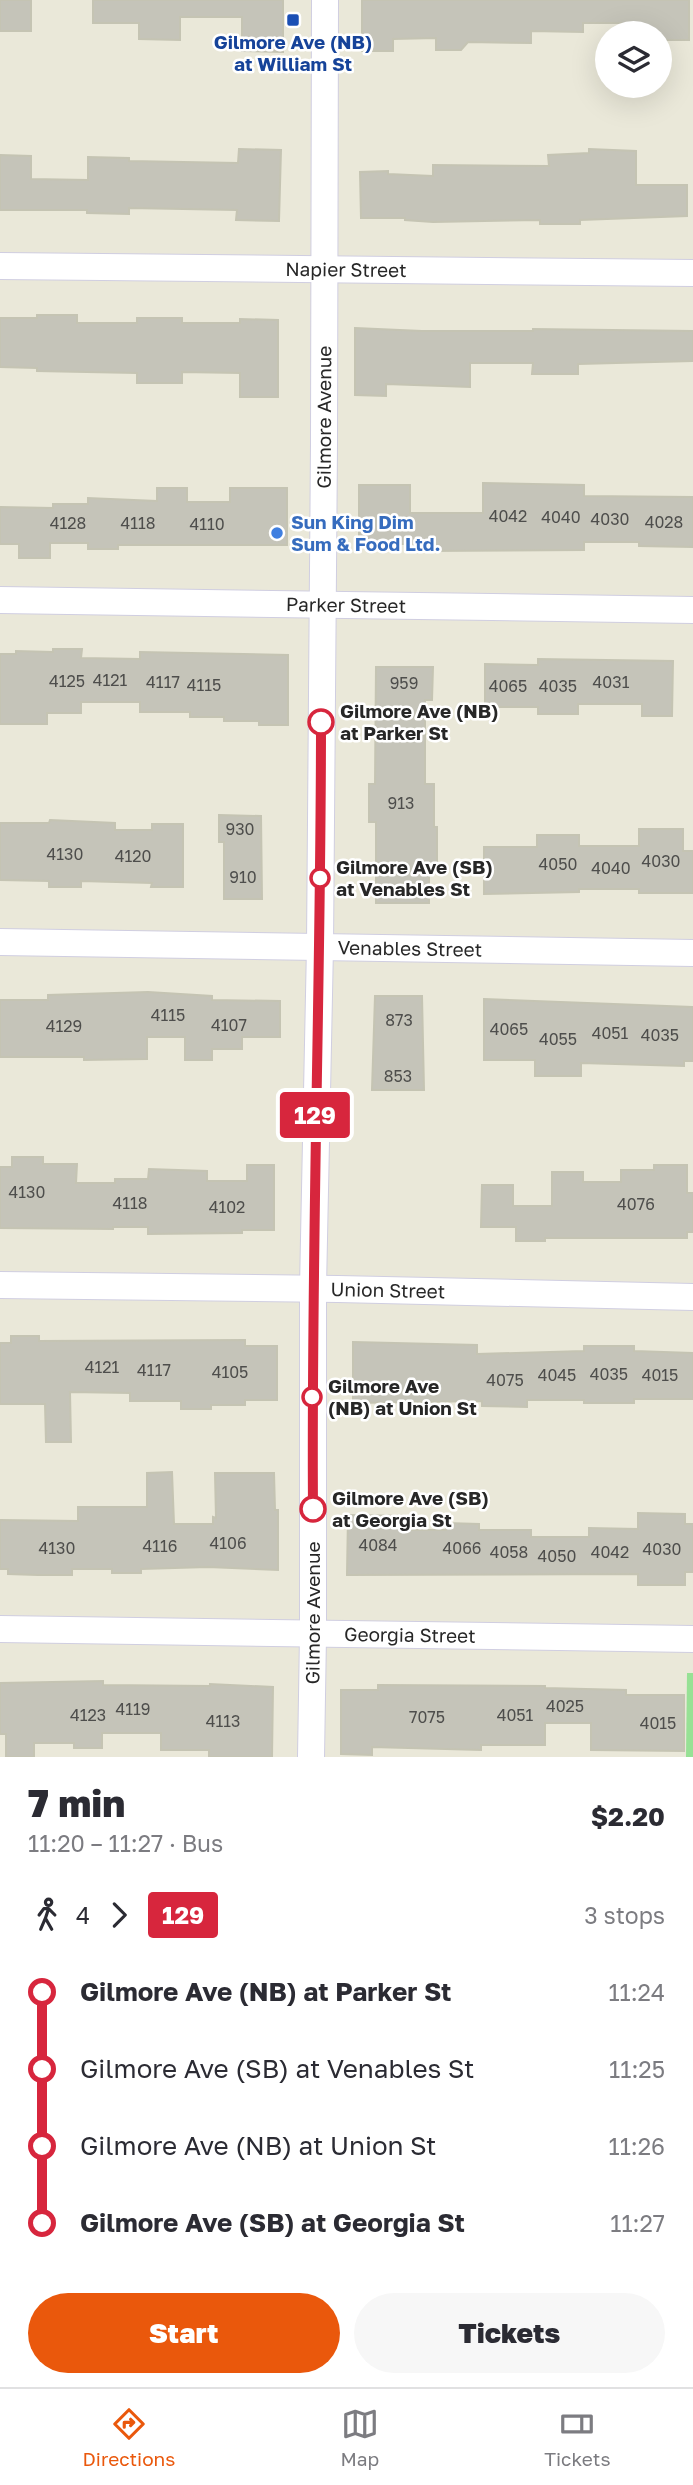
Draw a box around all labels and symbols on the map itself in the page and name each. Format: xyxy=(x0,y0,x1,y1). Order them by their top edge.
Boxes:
marker: Gilmore Ave (NB) at William St xyxy=(285,12,301,28)
place label: Gilmore Ave (NB) at William St xyxy=(214,30,372,75)
street label: Napier Street xyxy=(285,257,407,281)
street label: Gilmore Avenue xyxy=(312,346,335,489)
house number: 4042 xyxy=(489,506,527,526)
house number: 4040 xyxy=(541,507,581,527)
house number: 4030 xyxy=(591,509,629,529)
place label: Sun King Dim Sum & Food Ltd. xyxy=(291,510,441,555)
house number: 4028 xyxy=(645,512,683,532)
house number: 4128 xyxy=(50,513,86,533)
house number: 4118 xyxy=(120,513,156,533)
house number: 4110 xyxy=(189,514,225,534)
marker: Sun King Dim Sum & Food Ltd. xyxy=(269,525,285,541)
street label: Parker Street xyxy=(286,592,406,617)
house number: 4121 xyxy=(93,670,128,690)
house number: 4125 xyxy=(49,671,85,691)
house number: 4117 xyxy=(146,672,180,692)
house number: 4031 xyxy=(593,672,630,692)
house number: 959 xyxy=(390,673,418,693)
house number: 4115 xyxy=(187,675,221,695)
house number: 4065 xyxy=(489,676,527,696)
house number: 4035 xyxy=(539,676,577,696)
place label: Gilmore Ave (NB) at Parker St xyxy=(340,699,498,744)
marker: Gilmore Ave (NB) at Parker St xyxy=(308,709,334,735)
house number: 913 xyxy=(388,793,414,813)
house number: 930 xyxy=(226,819,254,839)
house number: 4130 xyxy=(47,844,83,864)
house number: 4120 xyxy=(115,846,151,866)
house number: 4030 xyxy=(642,851,680,871)
house number: 4050 xyxy=(539,854,577,874)
place label: Gilmore Ave (SB) at Venables St xyxy=(336,855,493,900)
house number: 4040 xyxy=(591,858,631,878)
house number: 910 xyxy=(229,867,257,887)
marker: Gilmore Ave (SB) at Venables St xyxy=(310,868,330,888)
street label: Venables Street xyxy=(337,935,483,961)
house number: 4115 xyxy=(151,1005,185,1025)
house number: 873 xyxy=(385,1010,413,1030)
house number: 4107 xyxy=(211,1015,247,1035)
house number: 4129 xyxy=(46,1016,82,1036)
house number: 4065 xyxy=(490,1019,528,1039)
house number: 4051 xyxy=(592,1023,629,1043)
house number: 4035 xyxy=(641,1025,679,1045)
house number: 4055 xyxy=(539,1029,577,1049)
house number: 853 xyxy=(384,1066,412,1086)
line badge: 129 xyxy=(275,1092,355,1138)
house number: 4130 xyxy=(9,1182,45,1202)
house number: 4118 xyxy=(112,1193,148,1213)
house number: 4076 xyxy=(617,1194,655,1214)
house number: 4102 xyxy=(209,1197,245,1217)
street label: Union Street xyxy=(330,1277,446,1302)
house number: 4121 xyxy=(85,1357,120,1377)
house number: 4117 xyxy=(137,1360,171,1380)
house number: 4105 xyxy=(212,1362,248,1382)
house number: 4035 xyxy=(590,1364,628,1384)
house number: 4045 xyxy=(538,1365,576,1385)
house number: 4015 xyxy=(642,1365,678,1385)
house number: 4075 xyxy=(486,1370,524,1390)
place label: Gilmore Ave (NB) at Union St xyxy=(328,1374,477,1419)
marker: Gilmore Ave (NB) at Union St xyxy=(302,1387,322,1407)
place label: Gilmore Ave (SB) at Georgia St xyxy=(332,1486,489,1531)
marker: Gilmore Ave (SB) at Georgia St xyxy=(300,1496,326,1522)
house number: 4106 xyxy=(209,1533,247,1553)
house number: 4084 xyxy=(358,1535,398,1555)
house number: 4116 xyxy=(143,1536,177,1556)
house number: 4130 xyxy=(39,1538,75,1558)
house number: 4066 xyxy=(442,1538,482,1558)
house number: 4030 xyxy=(643,1539,681,1559)
street label: Gilmore Avenue xyxy=(300,1542,324,1685)
house number: 4058 xyxy=(490,1542,528,1562)
house number: 4042 xyxy=(591,1542,629,1562)
house number: 4050 xyxy=(538,1546,576,1566)
street label: Georgia Street xyxy=(344,1622,476,1647)
house number: 4025 xyxy=(546,1696,584,1716)
house number: 4119 xyxy=(116,1699,150,1719)
house number: 4123 xyxy=(70,1705,106,1725)
house number: 4051 xyxy=(497,1705,534,1725)
house number: 7075 xyxy=(409,1707,445,1727)
house number: 4113 xyxy=(206,1711,240,1731)
house number: 4015 xyxy=(640,1713,676,1733)

